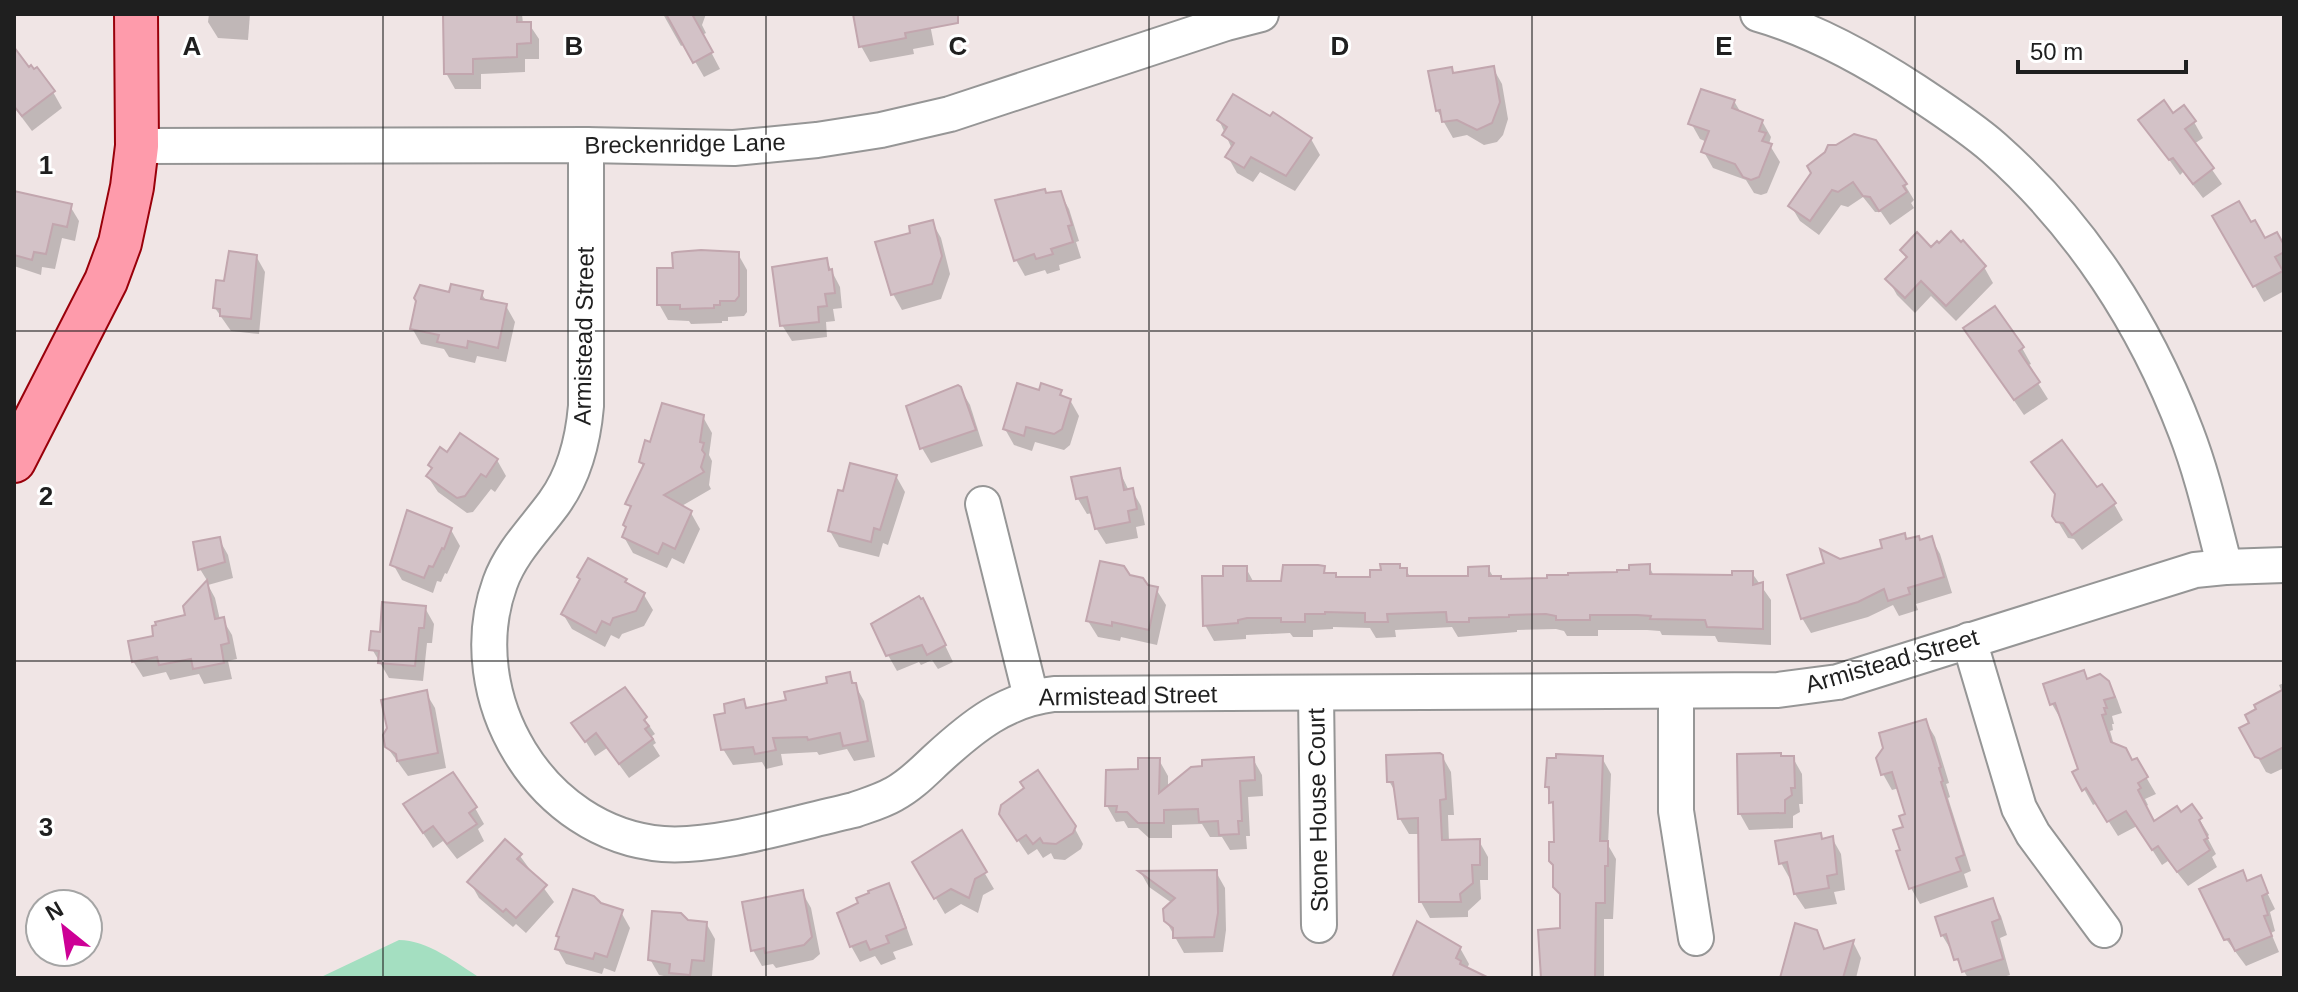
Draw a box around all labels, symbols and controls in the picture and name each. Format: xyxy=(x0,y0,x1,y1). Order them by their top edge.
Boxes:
scale bar xyxy=(2018,24,2186,74)
text: A xyxy=(183,31,202,61)
text: B xyxy=(565,31,583,61)
text: C xyxy=(949,31,968,61)
text: D xyxy=(1331,31,1349,61)
text: E xyxy=(1715,31,1733,61)
text: 50 m xyxy=(2030,38,2083,65)
street label: Breckenridge Lane xyxy=(584,128,786,159)
text: 1 xyxy=(39,150,53,180)
street label: Armistead Street xyxy=(568,246,599,426)
text: 2 xyxy=(39,481,53,511)
street label: Armistead Street xyxy=(1802,623,1982,698)
street label: Armistead Street xyxy=(1038,680,1218,711)
street label: Stone House Court xyxy=(1302,707,1333,912)
text: 3 xyxy=(39,812,53,842)
north arrow xyxy=(24,888,104,968)
text: N xyxy=(41,896,67,926)

